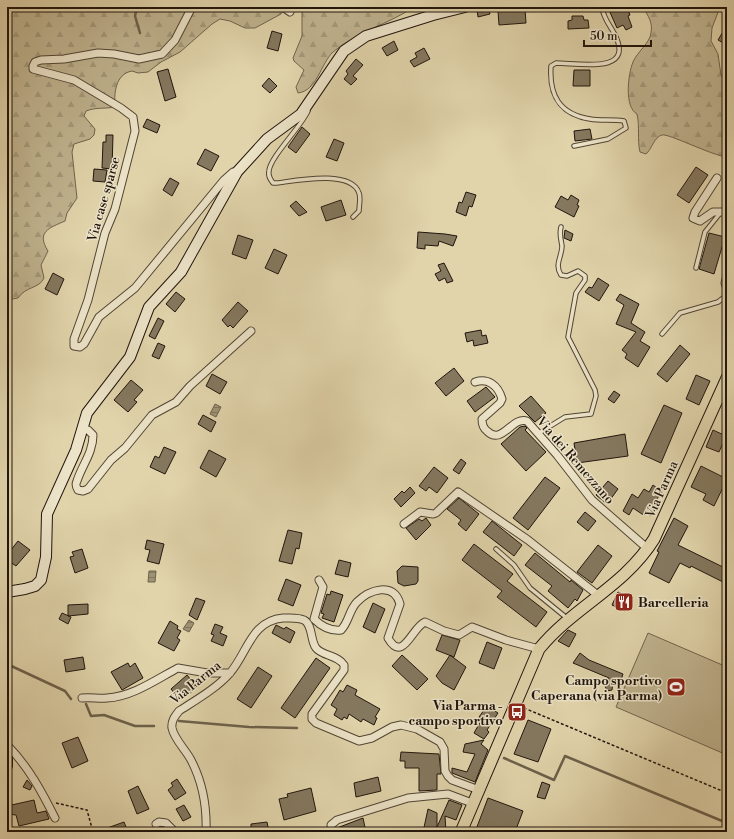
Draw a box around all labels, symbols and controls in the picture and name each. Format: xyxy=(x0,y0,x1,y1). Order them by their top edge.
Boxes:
scale bar xyxy=(584,22,651,48)
text: 50 m xyxy=(590,29,618,44)
street label: Via case sparse xyxy=(84,154,124,245)
street label: Via dei Remezzano xyxy=(532,413,618,508)
street label: Via Parma xyxy=(642,458,682,521)
restaurant icon: Barcelleria xyxy=(613,591,635,613)
place label: Barcelleria xyxy=(638,595,709,611)
street label: Via Parma xyxy=(166,657,225,709)
place label: Campo sportivo Caperana (via Parma) xyxy=(531,673,662,704)
sports icon: Campo sportivo Caperana (via Parma) xyxy=(665,676,687,698)
place label: Via Parma - campo sportivo xyxy=(409,698,503,729)
bus stop icon: Via Parma - campo sportivo xyxy=(506,701,528,723)

